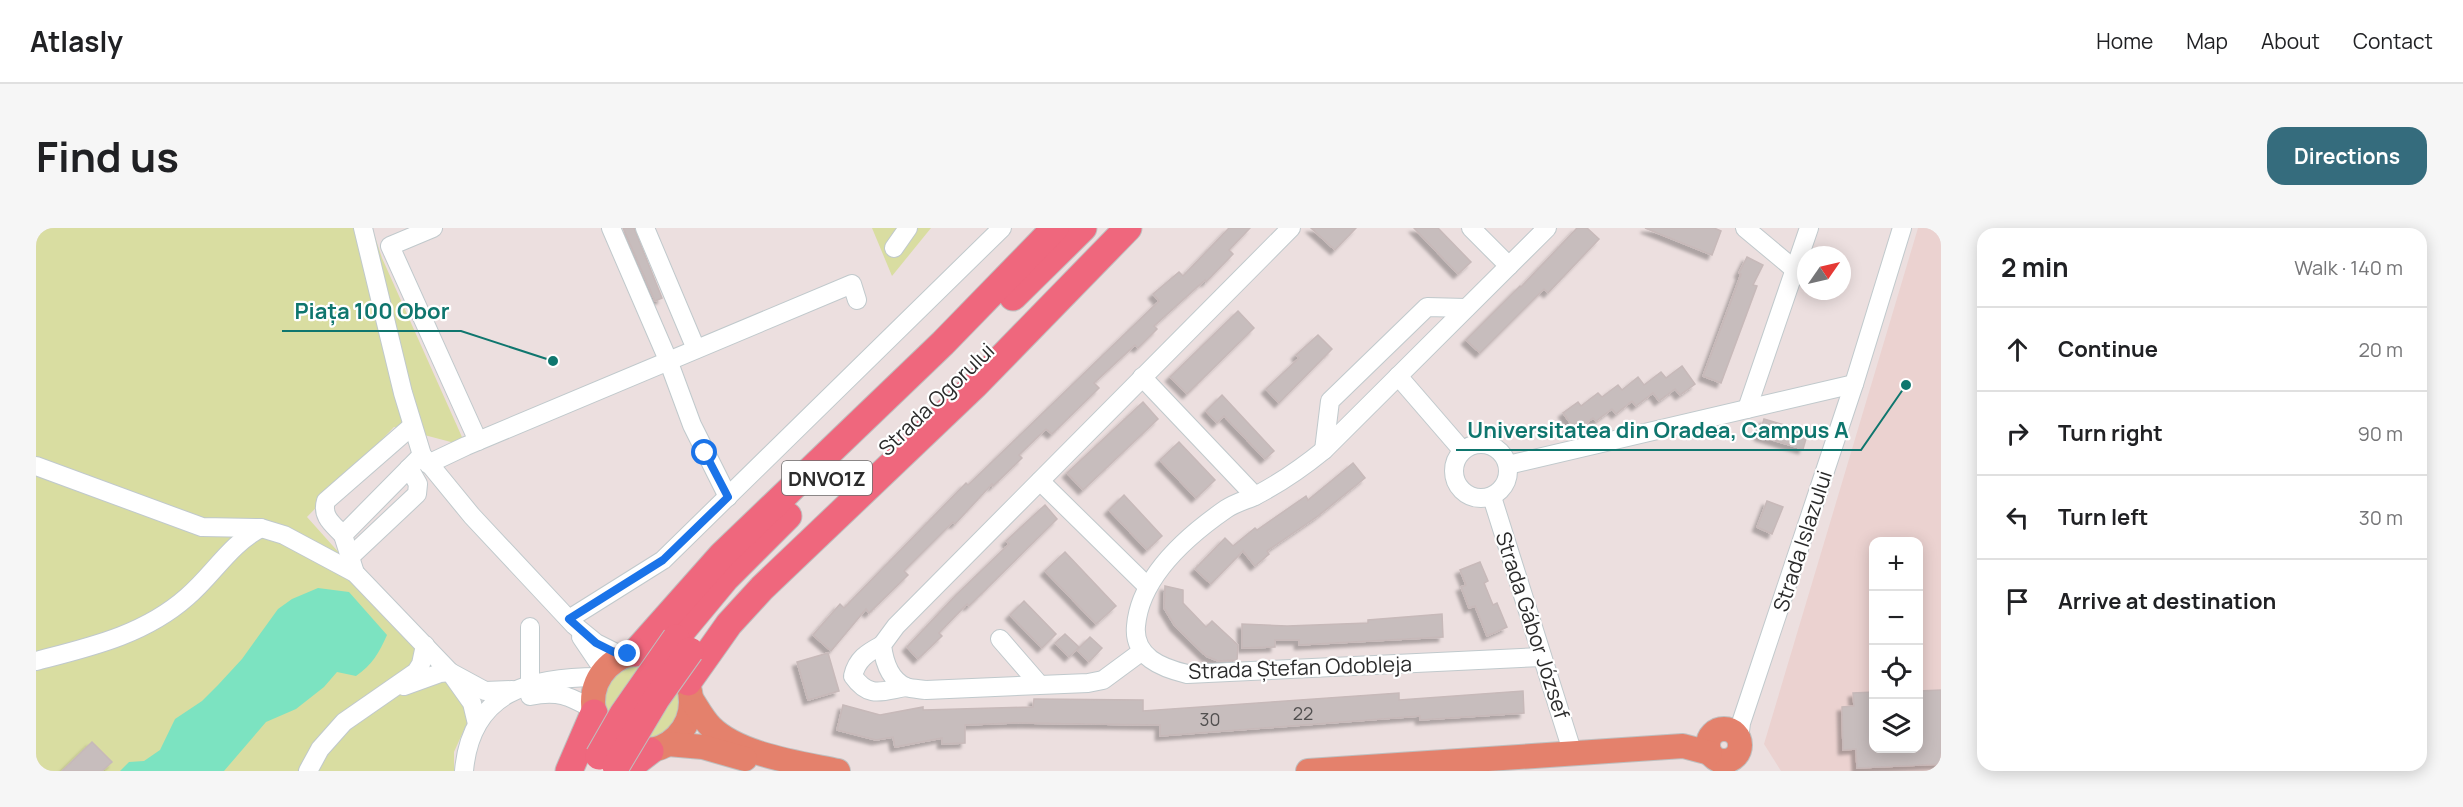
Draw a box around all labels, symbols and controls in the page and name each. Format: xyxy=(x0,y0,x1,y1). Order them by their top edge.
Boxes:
text: Atlasly xyxy=(30,22,123,60)
text: Home xyxy=(2096,27,2153,55)
text: Map xyxy=(2186,27,2228,55)
text: About xyxy=(2261,27,2320,55)
text: Contact xyxy=(2353,27,2433,55)
text: Find us xyxy=(36,127,179,185)
button: Directions xyxy=(2267,127,2427,185)
north arrow xyxy=(1797,246,1851,300)
text: 2 min xyxy=(2001,249,2069,285)
text: Walk · 140 m xyxy=(2294,254,2403,281)
callout: Piața 100 Obor xyxy=(282,291,461,331)
text: Piața 100 Obor xyxy=(295,296,450,326)
icon: ahead xyxy=(2001,333,2034,366)
text: Continue xyxy=(2058,334,2158,364)
text: 20 m xyxy=(2358,336,2403,363)
street label: Strada Ogorului xyxy=(872,337,1000,461)
callout: Universitatea din Oradea, Campus A xyxy=(1456,410,1861,450)
text: Universitatea din Oradea, Campus A xyxy=(1467,415,1849,445)
icon: right xyxy=(2001,417,2034,450)
text: Turn right xyxy=(2058,418,2163,448)
text: 90 m xyxy=(2357,420,2403,447)
route start xyxy=(691,439,717,465)
road number: DNVO1Z xyxy=(782,461,872,495)
street label: Strada Islazului xyxy=(1766,467,1838,615)
icon: left xyxy=(2001,501,2034,534)
text: Turn left xyxy=(2058,502,2148,532)
text: 30 m xyxy=(2359,504,2403,531)
street label: Strada Gábor József xyxy=(1490,528,1577,723)
map controls xyxy=(1869,537,1923,753)
button: + xyxy=(1869,537,1923,591)
icon: arrive xyxy=(2001,585,2034,618)
text: Arrive at destination xyxy=(2058,586,2276,616)
button: − xyxy=(1869,591,1923,645)
route end xyxy=(614,640,640,666)
button: locate xyxy=(1869,645,1923,699)
street label: Strada Ștefan Odobleja xyxy=(1188,649,1412,685)
button: layers xyxy=(1869,699,1923,753)
house number: 22 xyxy=(1293,701,1313,725)
house number: 30 xyxy=(1200,707,1220,731)

